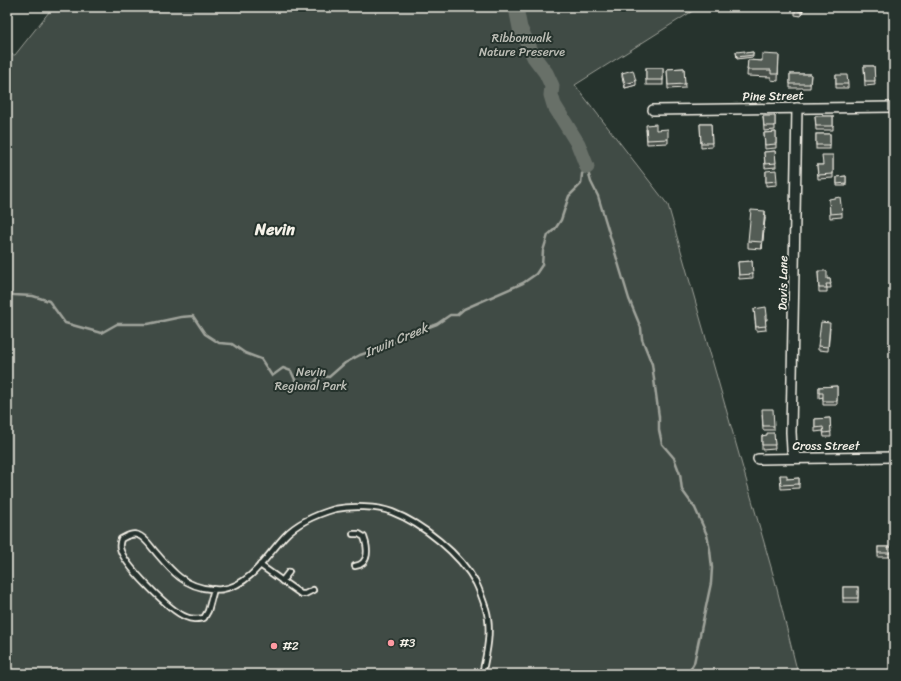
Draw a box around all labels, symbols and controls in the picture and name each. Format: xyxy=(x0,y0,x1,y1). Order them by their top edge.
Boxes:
park label: Ribbonwalk Nature Preserve xyxy=(479,27,565,63)
street label: Pine Street xyxy=(742,84,804,108)
district label: Nevin xyxy=(254,215,295,244)
street label: Davis Lane xyxy=(772,255,794,311)
water label: Irwin Creek xyxy=(360,316,433,364)
park label: Nevin Regional Park xyxy=(275,361,348,397)
street label: Cross Street xyxy=(793,435,861,457)
place label: #3 xyxy=(399,632,416,654)
place label: #2 xyxy=(282,635,299,657)
marker: #3 xyxy=(386,638,396,648)
marker: #2 xyxy=(269,641,279,651)

